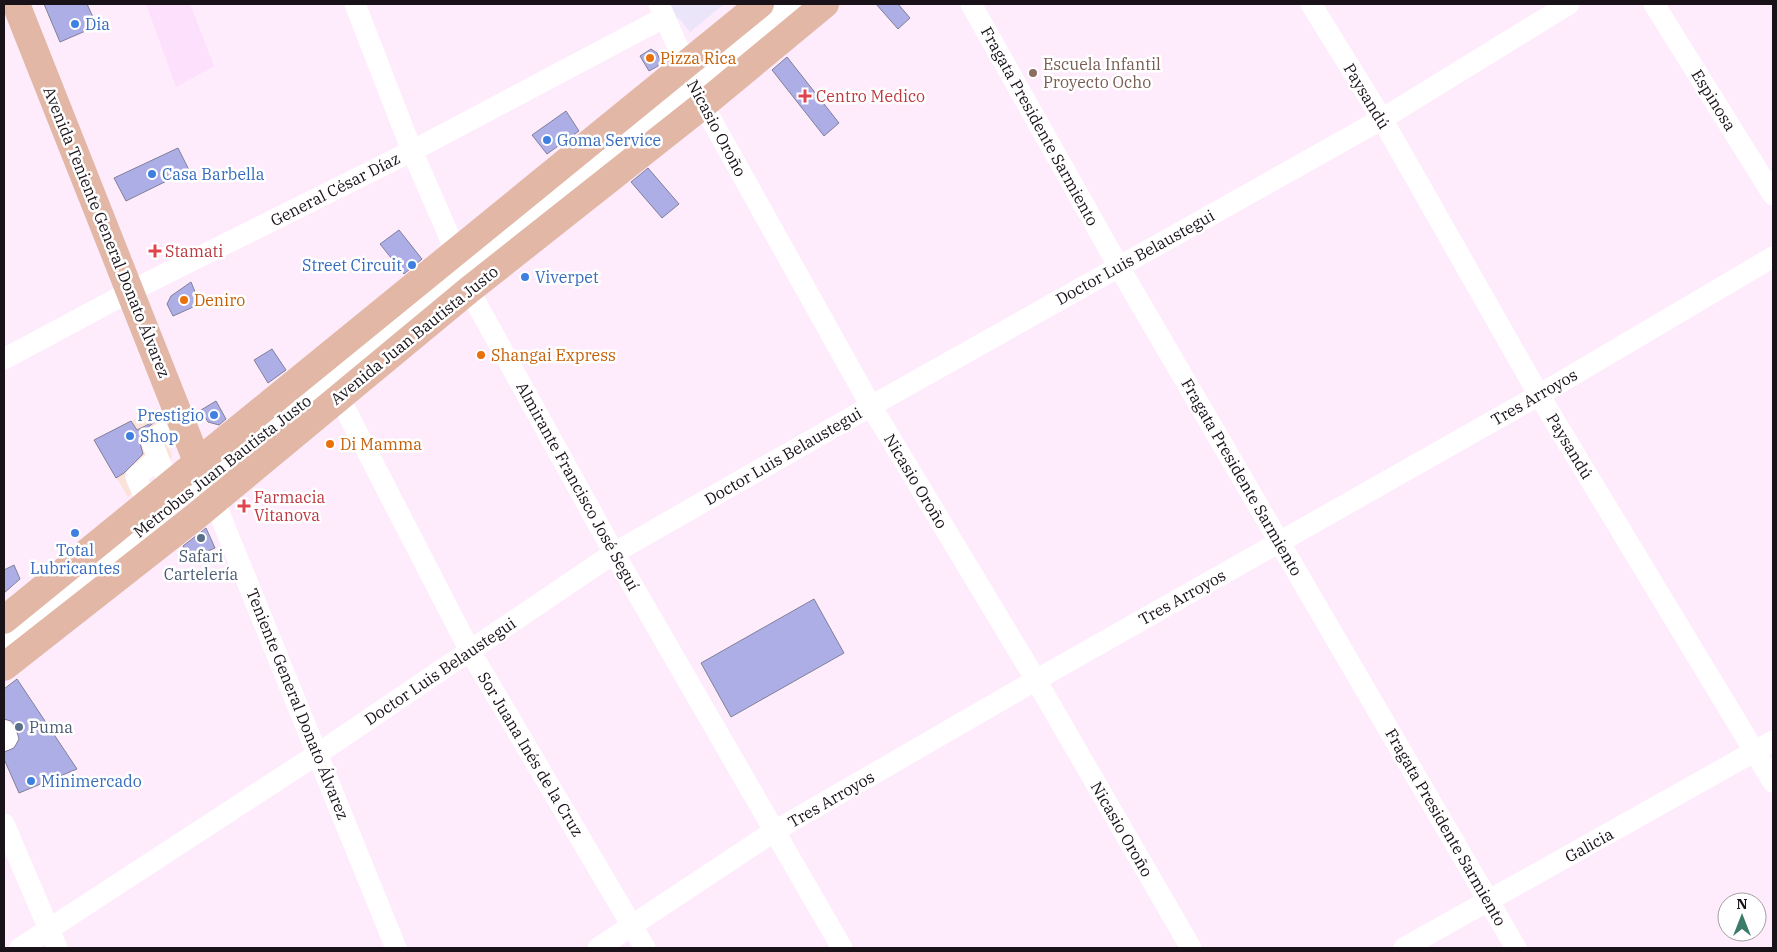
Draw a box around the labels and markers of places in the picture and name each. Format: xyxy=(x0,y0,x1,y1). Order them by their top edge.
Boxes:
place label: Dia xyxy=(85,14,110,34)
marker: Dia xyxy=(69,18,81,30)
place label: Pizza Rica xyxy=(660,48,737,68)
marker: Pizza Rica xyxy=(644,52,656,64)
place label: Escuela Infantil Proyecto Ocho xyxy=(1043,54,1161,92)
marker: Escuela Infantil Proyecto Ocho xyxy=(1027,67,1039,79)
place label: Centro Medico xyxy=(816,86,925,106)
marker: Centro Medico xyxy=(798,89,812,103)
place label: Goma Service xyxy=(557,130,661,150)
marker: Goma Service xyxy=(541,134,553,146)
place label: Casa Barbella xyxy=(162,164,265,184)
marker: Casa Barbella xyxy=(146,168,158,180)
place label: Stamati xyxy=(165,241,223,261)
marker: Stamati xyxy=(149,245,161,257)
place label: Street Circuit xyxy=(302,255,402,275)
marker: Street Circuit xyxy=(406,259,418,271)
place label: Viverpet xyxy=(535,267,599,287)
marker: Viverpet xyxy=(519,271,531,283)
place label: Deniro xyxy=(194,290,245,310)
marker: Deniro xyxy=(178,294,190,306)
place label: Shangai Express xyxy=(491,345,616,365)
marker: Shangai Express xyxy=(475,349,487,361)
place label: Prestigio xyxy=(137,405,204,425)
marker: Prestigio xyxy=(208,409,220,421)
place label: Shop xyxy=(140,426,178,446)
marker: Shop xyxy=(124,430,136,442)
place label: Di Mamma xyxy=(340,434,422,454)
marker: Di Mamma xyxy=(324,438,336,450)
place label: Farmacia Vitanova xyxy=(254,487,325,525)
marker: Farmacia Vitanova xyxy=(238,500,250,512)
marker: Total Lubricantes xyxy=(69,527,81,539)
marker: Safari Cartelería xyxy=(195,532,207,544)
place label: Total Lubricantes xyxy=(30,540,120,578)
place label: Safari Cartelería xyxy=(164,546,239,584)
place label: Puma xyxy=(29,717,73,737)
marker: Puma xyxy=(13,721,25,733)
place label: Minimercado xyxy=(41,771,142,791)
marker: Minimercado xyxy=(25,775,37,787)

